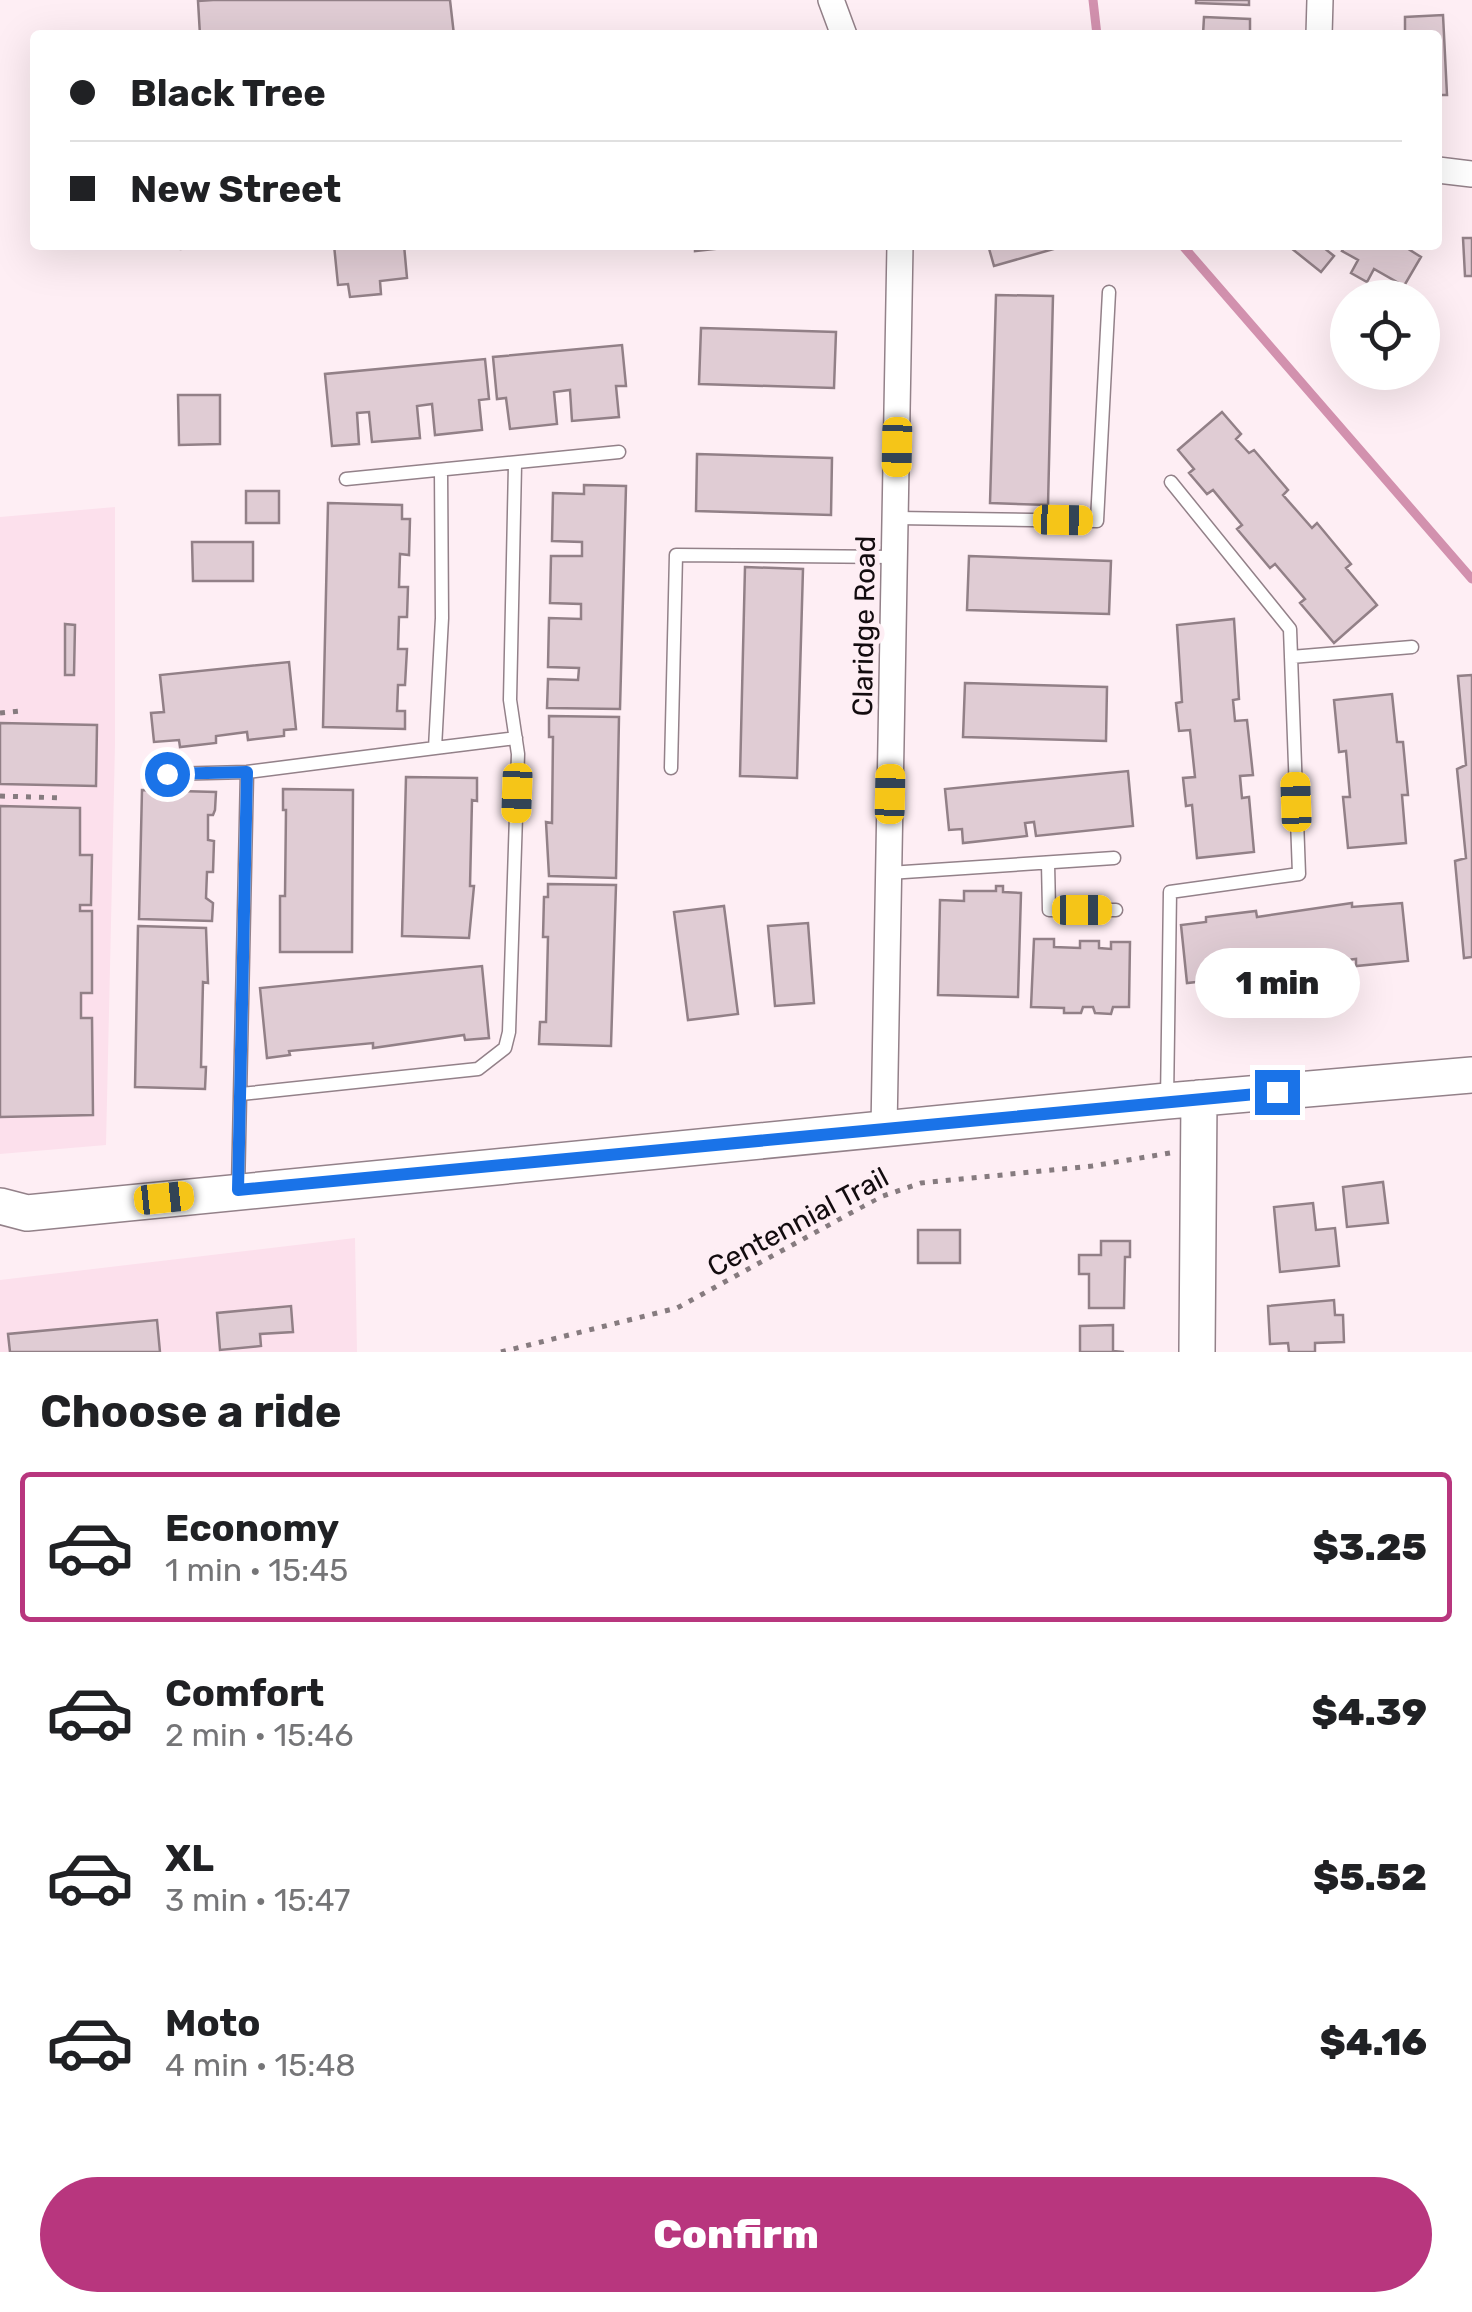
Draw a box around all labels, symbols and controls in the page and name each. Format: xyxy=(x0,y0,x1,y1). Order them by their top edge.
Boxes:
text: Black Tree xyxy=(130,70,326,116)
text: New Street xyxy=(130,166,341,212)
map controls xyxy=(1330,280,1440,390)
button: locate xyxy=(1330,280,1440,390)
car xyxy=(881,417,913,477)
car xyxy=(1033,504,1093,536)
street label: Claridge Road xyxy=(846,535,882,717)
route start xyxy=(145,752,190,797)
car xyxy=(501,762,533,824)
car xyxy=(874,764,906,824)
car xyxy=(1280,771,1312,833)
car xyxy=(1052,895,1112,925)
callout: 1 min xyxy=(1194,947,1360,1017)
text: 1 min xyxy=(1236,964,1319,1002)
route end xyxy=(1255,1070,1300,1115)
street label: Centennial Trail xyxy=(702,1160,894,1284)
car xyxy=(133,1180,195,1216)
text: Choose a ride xyxy=(40,1385,342,1438)
icon: car xyxy=(45,1502,135,1592)
text: Economy xyxy=(165,1505,339,1551)
text: $3.25 xyxy=(1312,1524,1427,1570)
text: 1 min · 15:45 xyxy=(165,1551,348,1589)
icon: car xyxy=(45,1667,135,1757)
text: Comfort xyxy=(165,1670,324,1716)
text: $4.39 xyxy=(1312,1689,1427,1735)
text: 2 min · 15:46 xyxy=(165,1716,354,1754)
icon: car xyxy=(45,1832,135,1922)
text: XL xyxy=(165,1835,214,1881)
text: $5.52 xyxy=(1313,1854,1427,1900)
text: 3 min · 15:47 xyxy=(165,1881,351,1919)
icon: car xyxy=(45,1997,135,2087)
text: Moto xyxy=(165,2000,261,2046)
text: $4.16 xyxy=(1320,2019,1427,2065)
text: 4 min · 15:48 xyxy=(165,2046,356,2084)
button: Confirm xyxy=(40,2177,1432,2292)

